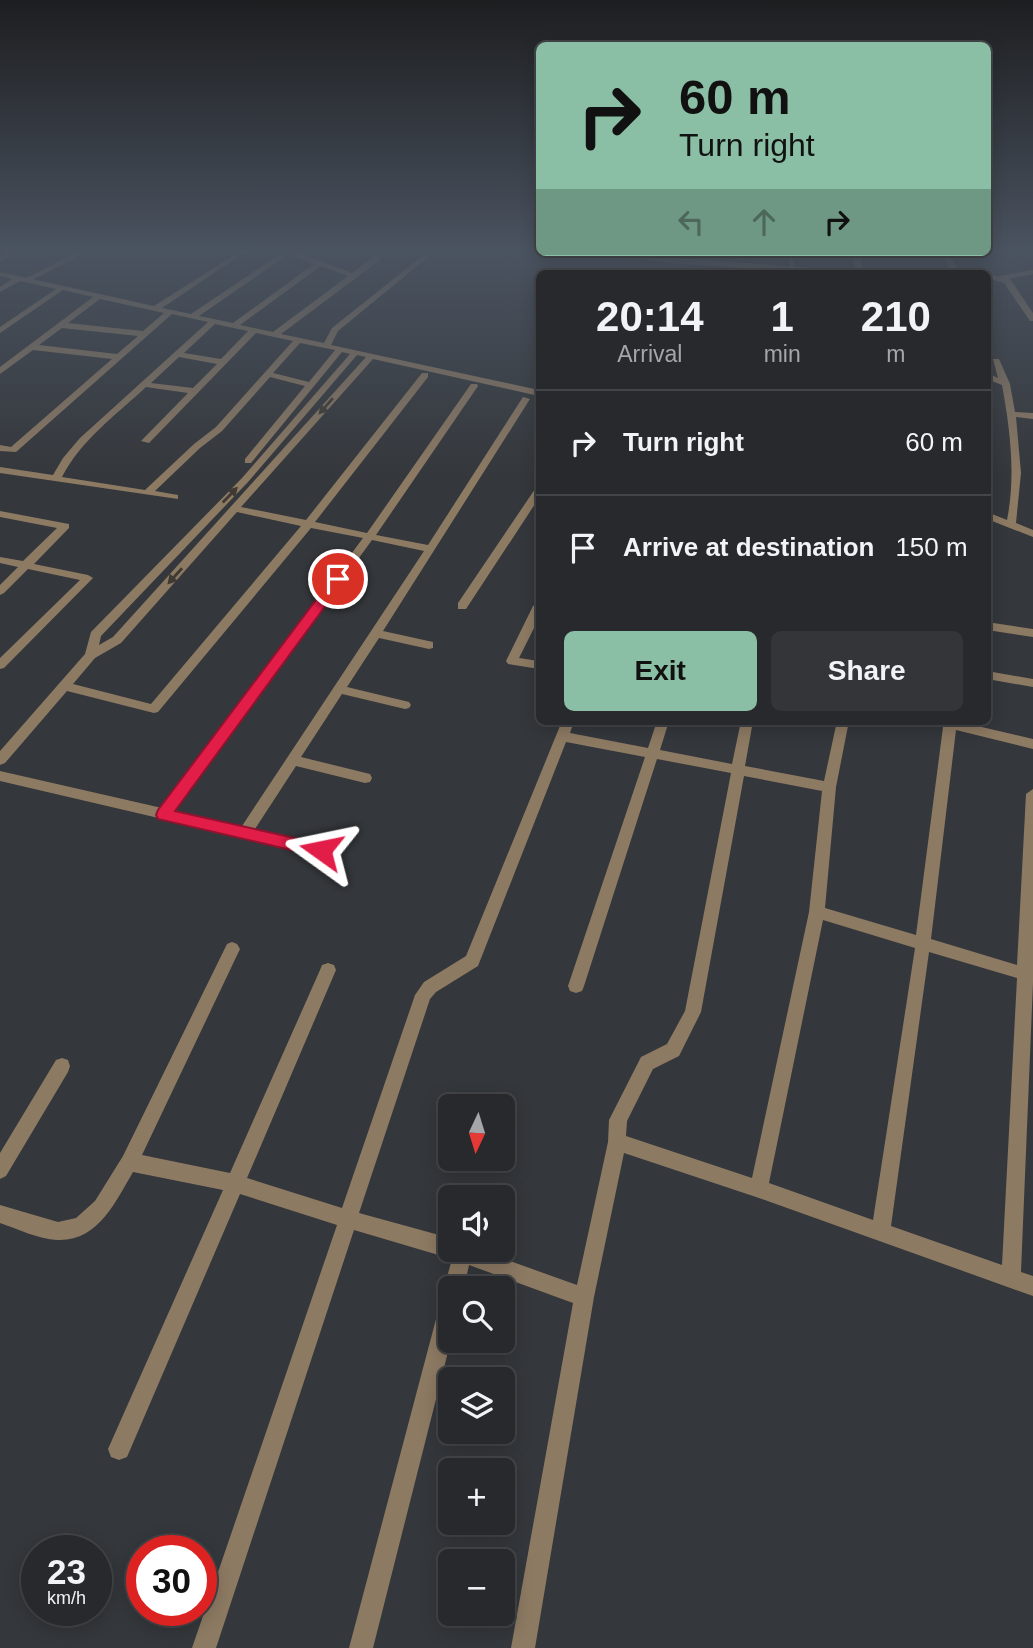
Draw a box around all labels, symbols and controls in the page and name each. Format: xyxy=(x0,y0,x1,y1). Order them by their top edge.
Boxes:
icon: right xyxy=(564,70,655,161)
text: 60 m xyxy=(679,70,791,124)
text: Turn right xyxy=(679,127,815,163)
icon: left xyxy=(672,203,710,241)
icon: ahead xyxy=(745,203,783,241)
icon: right xyxy=(818,203,856,241)
text: 20:14 xyxy=(596,293,704,340)
text: 1 xyxy=(770,293,794,340)
text: 210 xyxy=(861,293,931,340)
text: Arrival xyxy=(617,341,682,367)
text: min xyxy=(764,341,801,367)
text: m xyxy=(886,341,905,367)
one-way arrow xyxy=(319,398,334,415)
icon: right xyxy=(564,424,602,462)
text: Turn right xyxy=(623,427,744,457)
text: 60 m xyxy=(905,427,963,457)
one-way arrow xyxy=(221,487,237,504)
icon: arrive xyxy=(564,529,602,567)
text: Arrive at destination xyxy=(623,532,874,562)
text: 150 m xyxy=(895,532,968,562)
pin xyxy=(308,549,368,609)
icon: arrive xyxy=(319,560,357,598)
one-way arrow xyxy=(167,567,183,584)
button: Exit xyxy=(564,631,757,711)
button: Share xyxy=(771,631,963,711)
position arrow xyxy=(284,813,358,887)
north arrow xyxy=(438,1094,514,1171)
map controls xyxy=(438,1094,515,1626)
button: sound xyxy=(438,1185,515,1262)
button: search xyxy=(438,1276,515,1353)
button: layers xyxy=(438,1367,515,1444)
button: + xyxy=(438,1458,515,1535)
speed limit sign: 30 xyxy=(126,1535,217,1626)
button: − xyxy=(438,1549,515,1626)
text: 23 xyxy=(47,1552,86,1591)
text: km/h xyxy=(47,1588,86,1608)

